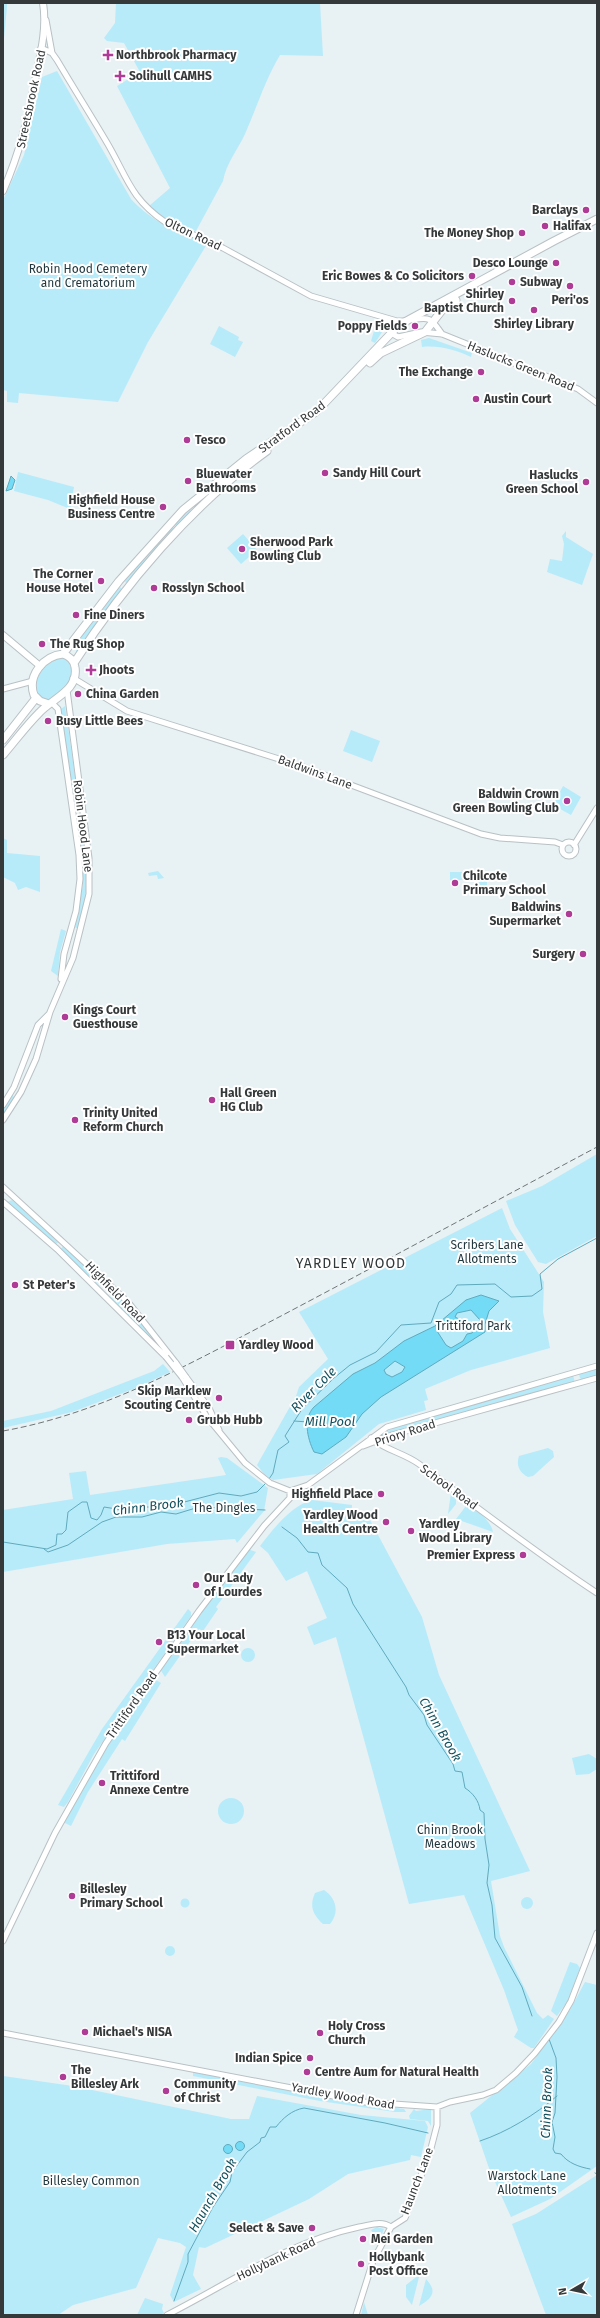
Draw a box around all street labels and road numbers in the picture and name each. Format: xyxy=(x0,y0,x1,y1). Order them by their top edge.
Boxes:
street label: Streetsbrook Road xyxy=(14,48,48,150)
street label: Olton Road xyxy=(162,215,224,253)
street label: Haslucks Green Road xyxy=(465,338,577,394)
street label: Stratford Road xyxy=(256,398,328,456)
street label: Baldwins Lane xyxy=(276,752,354,792)
street label: Robin Hood Lane xyxy=(70,779,96,873)
street label: Highfield Road xyxy=(82,1258,148,1326)
street label: Priory Road xyxy=(373,1417,437,1449)
street label: School Road xyxy=(417,1461,481,1513)
street label: Trittiford Road xyxy=(104,1669,160,1741)
street label: Yardley Wood Road xyxy=(290,2080,396,2112)
street label: Haunch Lane xyxy=(398,2146,436,2216)
street label: Hollybank Road xyxy=(234,2235,318,2283)

